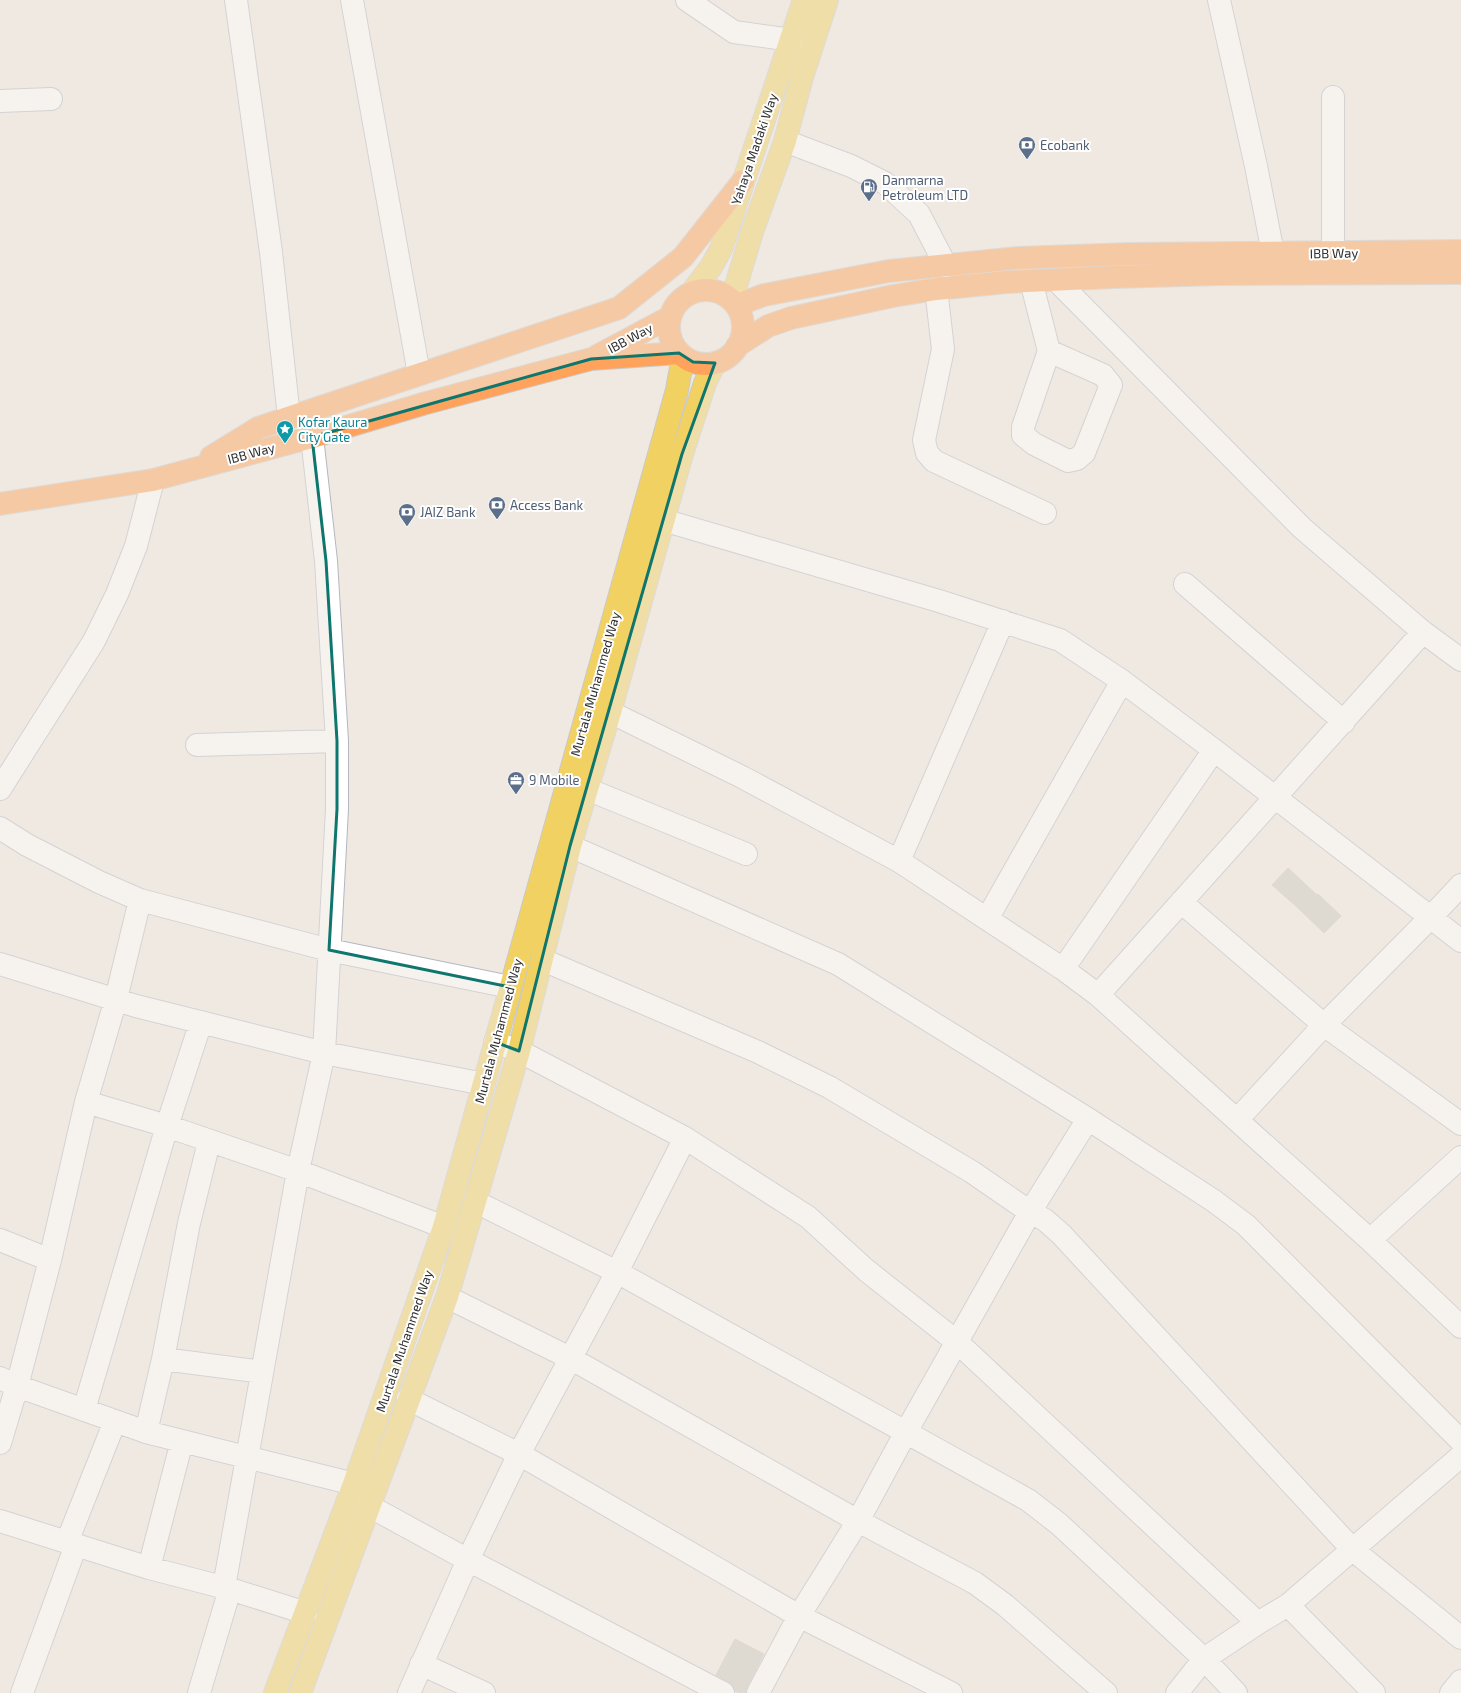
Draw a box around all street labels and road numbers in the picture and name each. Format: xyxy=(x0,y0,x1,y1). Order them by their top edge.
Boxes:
street label: Yahaya Madaki Way xyxy=(727,91,781,207)
street label: IBB Way xyxy=(1310,245,1358,261)
street label: IBB Way xyxy=(605,320,655,356)
street label: IBB Way xyxy=(226,439,277,467)
street label: Murtala Muhammed Way xyxy=(567,610,623,758)
street label: Murtala Muhammed Way xyxy=(471,957,525,1105)
street label: Murtala Muhammed Way xyxy=(372,1268,436,1414)

